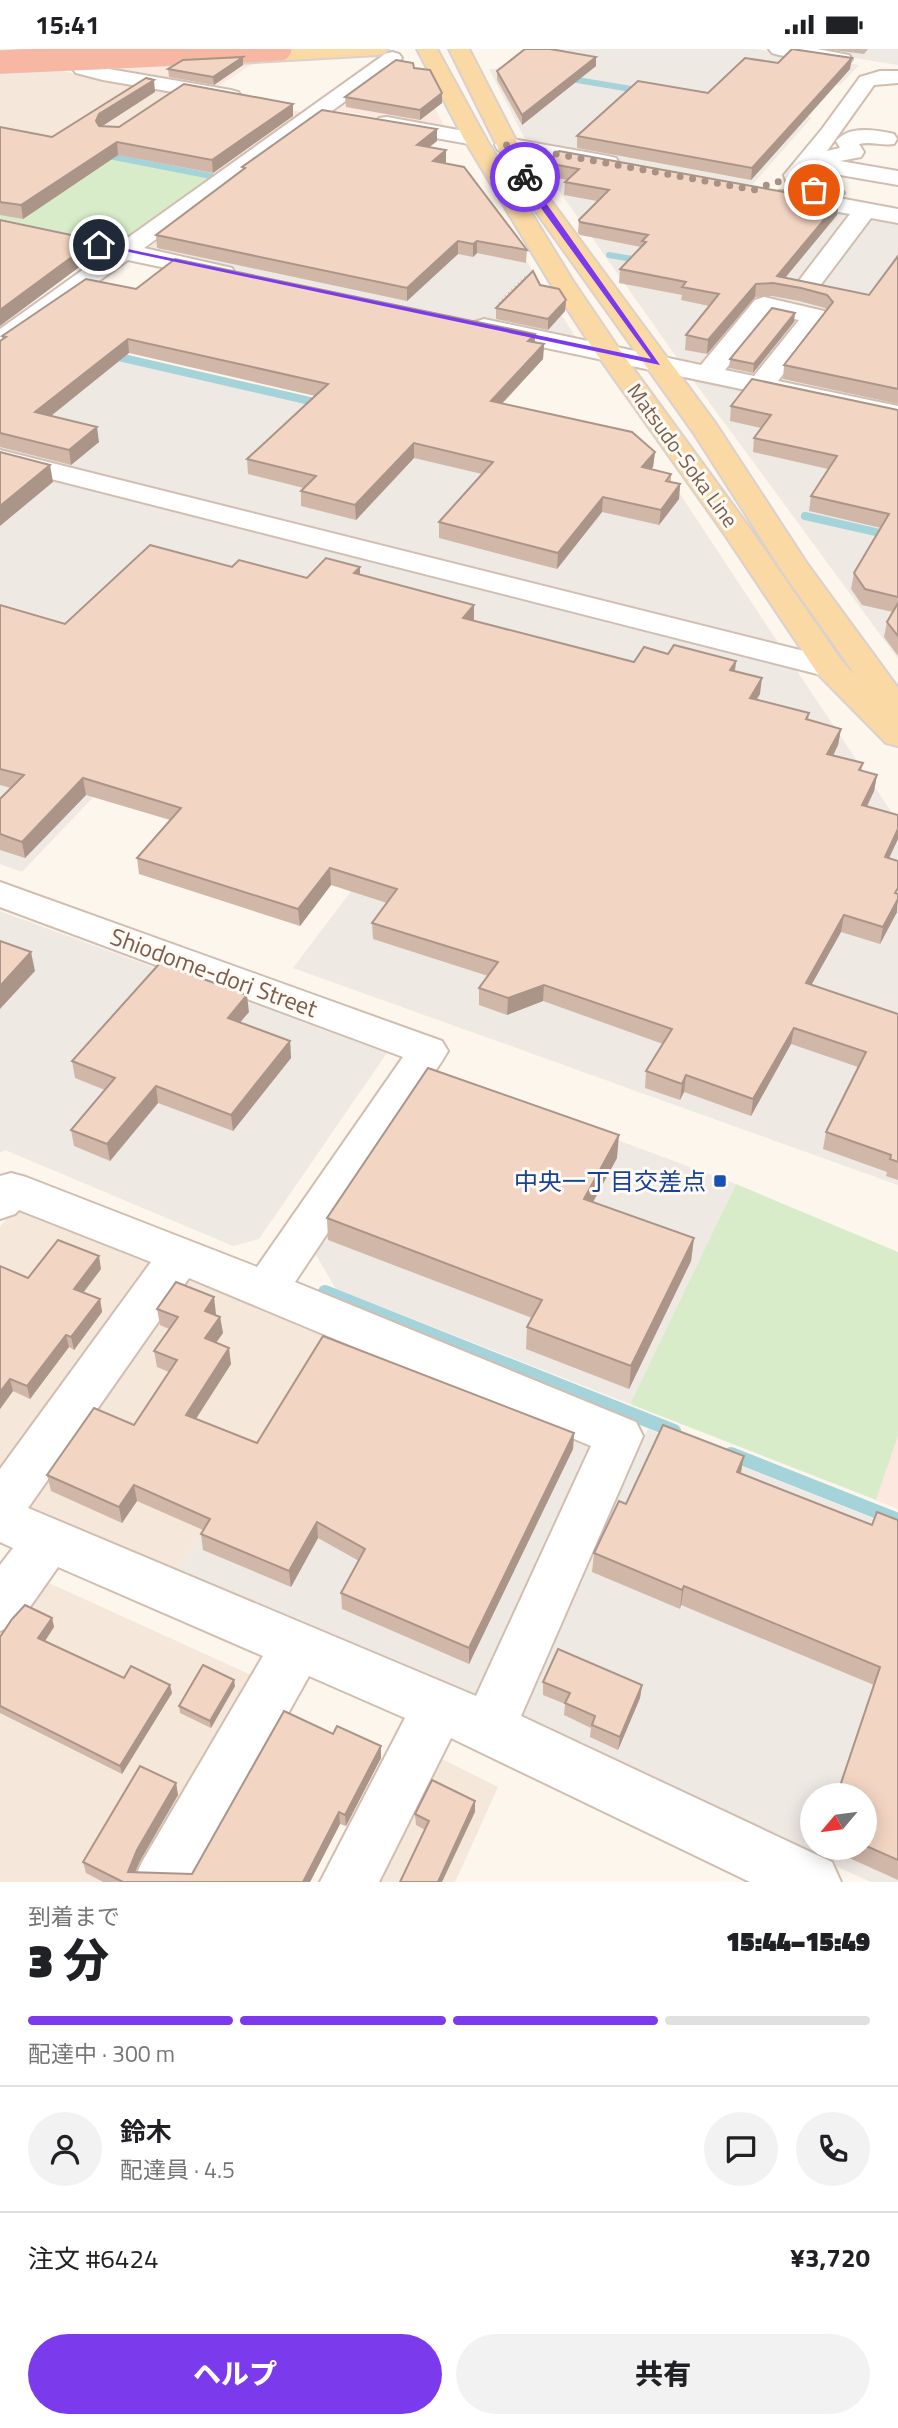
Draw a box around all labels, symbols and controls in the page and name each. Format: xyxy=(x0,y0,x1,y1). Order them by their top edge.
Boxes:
text: 15:41 xyxy=(35,5,100,44)
courier xyxy=(490,142,560,212)
icon: bike xyxy=(506,158,544,196)
pin xyxy=(784,160,844,220)
icon: bag xyxy=(795,171,833,209)
pin xyxy=(69,215,129,275)
icon: home xyxy=(80,226,118,264)
street label: Matsudo-Soka Line xyxy=(620,376,746,534)
street label: Shiodome-dori Street xyxy=(105,918,323,1026)
place label: 中央一丁目交差点 xyxy=(514,1163,706,1199)
marker: 中央一丁目交差点 xyxy=(712,1173,728,1189)
north arrow xyxy=(800,1783,877,1860)
map controls xyxy=(800,1783,877,1860)
text: 到着まで xyxy=(28,1899,120,1934)
text: 15:44–15:49 xyxy=(726,1922,870,1961)
text: 3 分 xyxy=(28,1925,109,1995)
text: 配達中 · 300 m xyxy=(28,2036,175,2071)
button: person xyxy=(28,2112,102,2186)
text: 鈴木 xyxy=(120,2112,172,2151)
button: chat xyxy=(704,2112,778,2186)
button: phone xyxy=(796,2112,870,2186)
text: 配達員 · 4.5 xyxy=(120,2152,235,2187)
text: ¥3,720 xyxy=(790,2238,870,2277)
text: 注文 #6424 xyxy=(28,2239,159,2278)
button: ヘルプ xyxy=(28,2334,442,2414)
button: 共有 xyxy=(456,2334,870,2414)

